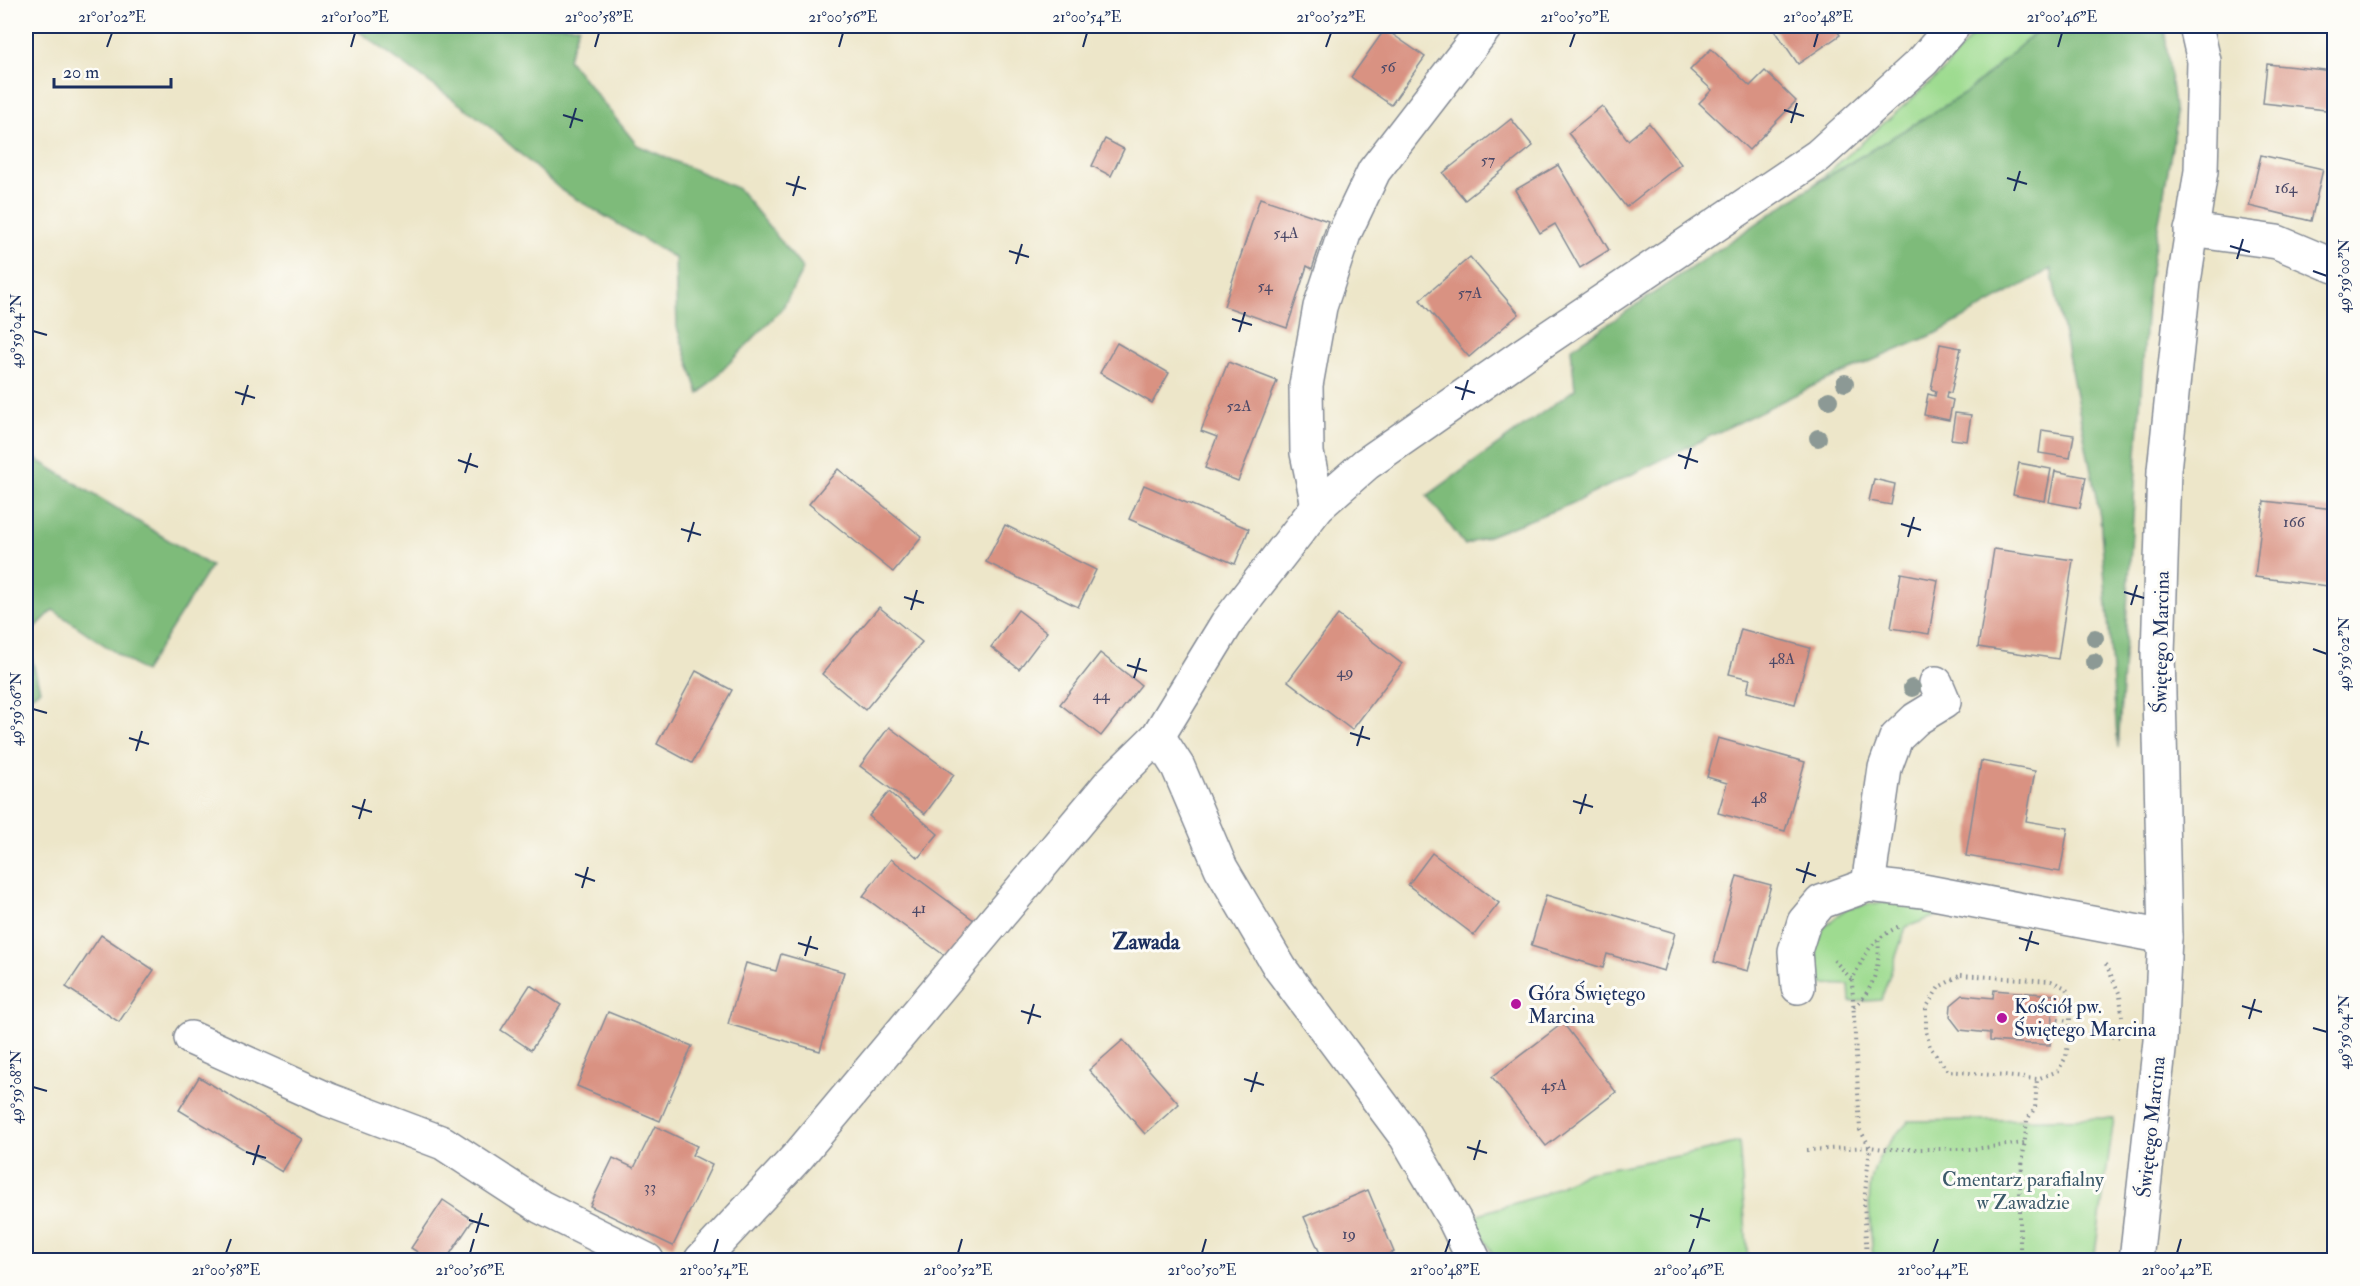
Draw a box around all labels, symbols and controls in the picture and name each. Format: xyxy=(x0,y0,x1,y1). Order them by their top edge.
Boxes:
text: 21°01'02"E xyxy=(78,8,146,27)
text: 21°01'00"E xyxy=(321,8,389,27)
text: 21°00'58"E xyxy=(565,8,633,27)
text: 21°00'56"E xyxy=(809,8,878,27)
text: 21°00'54"E xyxy=(1052,8,1122,27)
text: 21°00'52"E xyxy=(1297,8,1366,27)
text: 21°00'50"E xyxy=(1541,8,1610,27)
text: 21°00'48"E xyxy=(1783,8,1853,27)
text: 21°00'46"E xyxy=(2027,8,2097,27)
scale bar xyxy=(54,51,171,89)
house number: 56 xyxy=(1380,57,1396,77)
text: 20 m xyxy=(63,61,99,84)
house number: 57 xyxy=(1481,150,1496,170)
house number: 164 xyxy=(2275,178,2299,198)
house number: 54A xyxy=(1273,223,1299,243)
text: 49°59'00"N xyxy=(2335,238,2354,313)
house number: 54 xyxy=(1257,276,1274,296)
house number: 57A xyxy=(1458,283,1482,303)
text: 49°59'04"N xyxy=(7,293,26,368)
house number: 52A xyxy=(1226,396,1252,416)
house number: 166 xyxy=(2283,512,2306,532)
street label: Świętego Marcina xyxy=(2146,570,2175,713)
text: 49°59'02"N xyxy=(2335,616,2354,691)
house number: 48A xyxy=(1769,649,1795,669)
house number: 49 xyxy=(1337,662,1353,682)
text: 49°59'06"N xyxy=(7,671,26,746)
house number: 44 xyxy=(1092,685,1111,705)
house number: 48 xyxy=(1751,788,1768,808)
house number: 41 xyxy=(912,898,926,918)
district label: Zawada xyxy=(1112,928,1181,956)
place label: Góra Świętego Marcina xyxy=(1528,980,1646,1029)
place label: Kościół pw. Świętego Marcina xyxy=(2014,994,2157,1042)
text: 49°59'04"N xyxy=(2335,994,2354,1069)
marker: Góra Świętego Marcina xyxy=(1509,997,1523,1011)
marker: Kościół pw. Świętego Marcina xyxy=(1995,1011,2009,1025)
text: 49°59'08"N xyxy=(7,1049,26,1124)
street label: Świętego Marcina xyxy=(2130,1054,2171,1199)
house number: 45A xyxy=(1541,1075,1567,1095)
park label: Cmentarz parafialny w Zawadzie xyxy=(1942,1167,2105,1215)
house number: 33 xyxy=(644,1177,656,1197)
house number: 19 xyxy=(1342,1224,1356,1244)
text: 21°00'58"E xyxy=(192,1261,260,1280)
text: 21°00'56"E xyxy=(436,1261,505,1280)
text: 21°00'54"E xyxy=(679,1261,749,1280)
text: 21°00'52"E xyxy=(924,1261,993,1280)
text: 21°00'50"E xyxy=(1168,1261,1237,1280)
text: 21°00'48"E xyxy=(1410,1261,1480,1280)
text: 21°00'46"E xyxy=(1654,1261,1724,1280)
text: 21°00'44"E xyxy=(1897,1261,1969,1280)
text: 21°00'42"E xyxy=(2142,1261,2212,1280)

